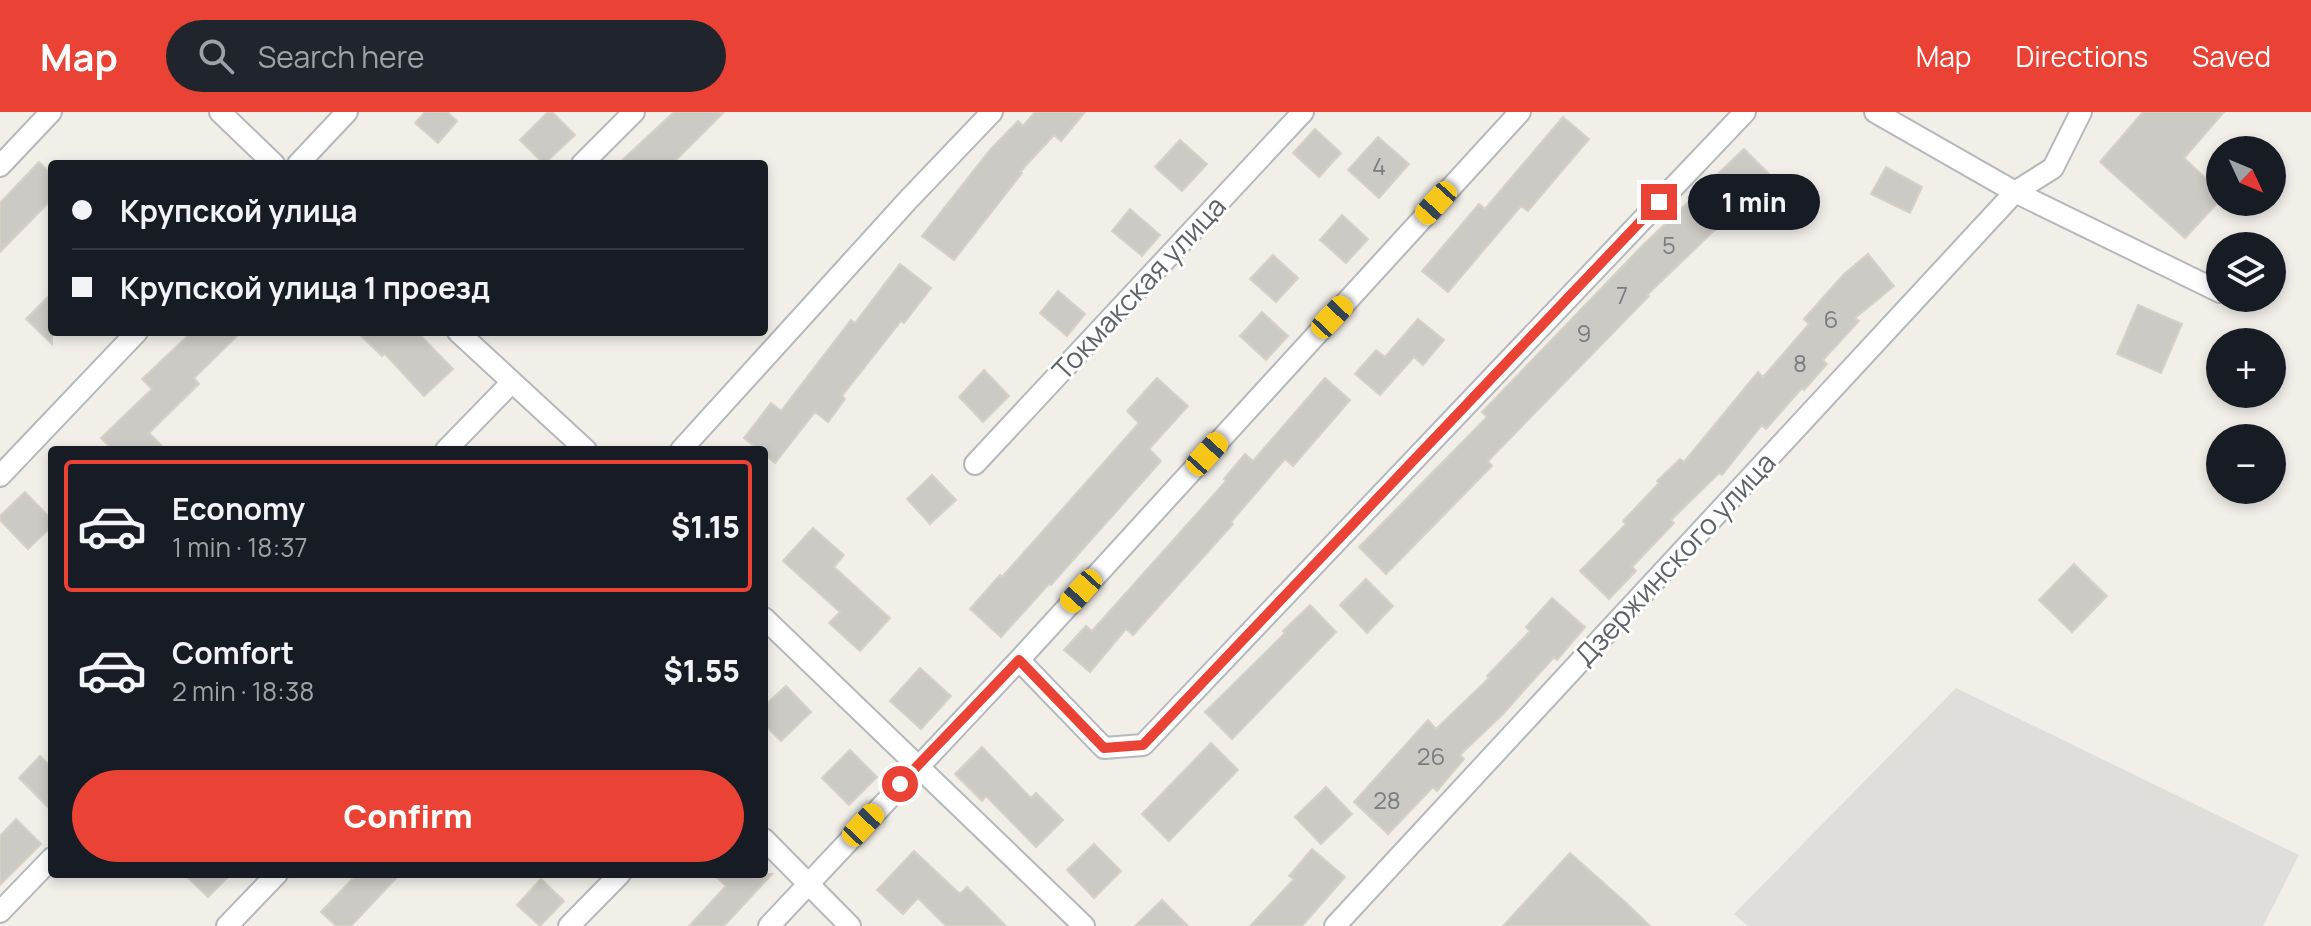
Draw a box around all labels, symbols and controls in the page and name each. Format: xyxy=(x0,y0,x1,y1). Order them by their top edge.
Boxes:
search box xyxy=(166,20,726,92)
text: Map xyxy=(40,30,118,82)
icon: search xyxy=(194,34,238,78)
text: Search here xyxy=(258,36,425,77)
text: Map xyxy=(1916,37,1971,75)
text: Directions xyxy=(2015,37,2148,75)
text: Saved xyxy=(2192,37,2271,75)
north arrow xyxy=(2206,136,2286,216)
map controls xyxy=(2206,136,2286,504)
house number: 4 xyxy=(1372,149,1386,182)
callout: 1 min xyxy=(1687,174,1819,230)
car xyxy=(1411,177,1461,229)
route end xyxy=(1641,184,1677,220)
text: 1 min xyxy=(1721,184,1787,220)
street label: Токмакская улица xyxy=(1043,187,1234,388)
text: Крупской улица xyxy=(120,190,358,231)
house number: 5 xyxy=(1662,228,1676,261)
button: layers xyxy=(2206,232,2286,312)
text: Крупской улица 1 проезд xyxy=(120,267,490,308)
house number: 7 xyxy=(1616,278,1628,311)
car xyxy=(1307,291,1357,343)
house number: 6 xyxy=(1824,302,1838,335)
house number: 9 xyxy=(1577,316,1591,349)
button: + xyxy=(2206,328,2286,408)
house number: 8 xyxy=(1793,346,1807,379)
button: − xyxy=(2206,424,2286,504)
car xyxy=(1182,428,1232,480)
street label: Дзержинского улица xyxy=(1565,443,1783,673)
text: Economy xyxy=(172,488,305,529)
icon: car xyxy=(76,490,148,562)
text: $1.15 xyxy=(671,506,740,547)
text: 1 min · 18:37 xyxy=(172,529,308,565)
car xyxy=(1056,565,1106,617)
text: Comfort xyxy=(172,632,294,673)
icon: car xyxy=(76,634,148,706)
text: $1.55 xyxy=(663,650,740,691)
text: 2 min · 18:38 xyxy=(172,673,314,709)
house number: 26 xyxy=(1417,739,1445,772)
route start xyxy=(882,766,918,802)
button: Confirm xyxy=(72,770,744,862)
house number: 28 xyxy=(1373,783,1401,816)
car xyxy=(838,799,888,851)

